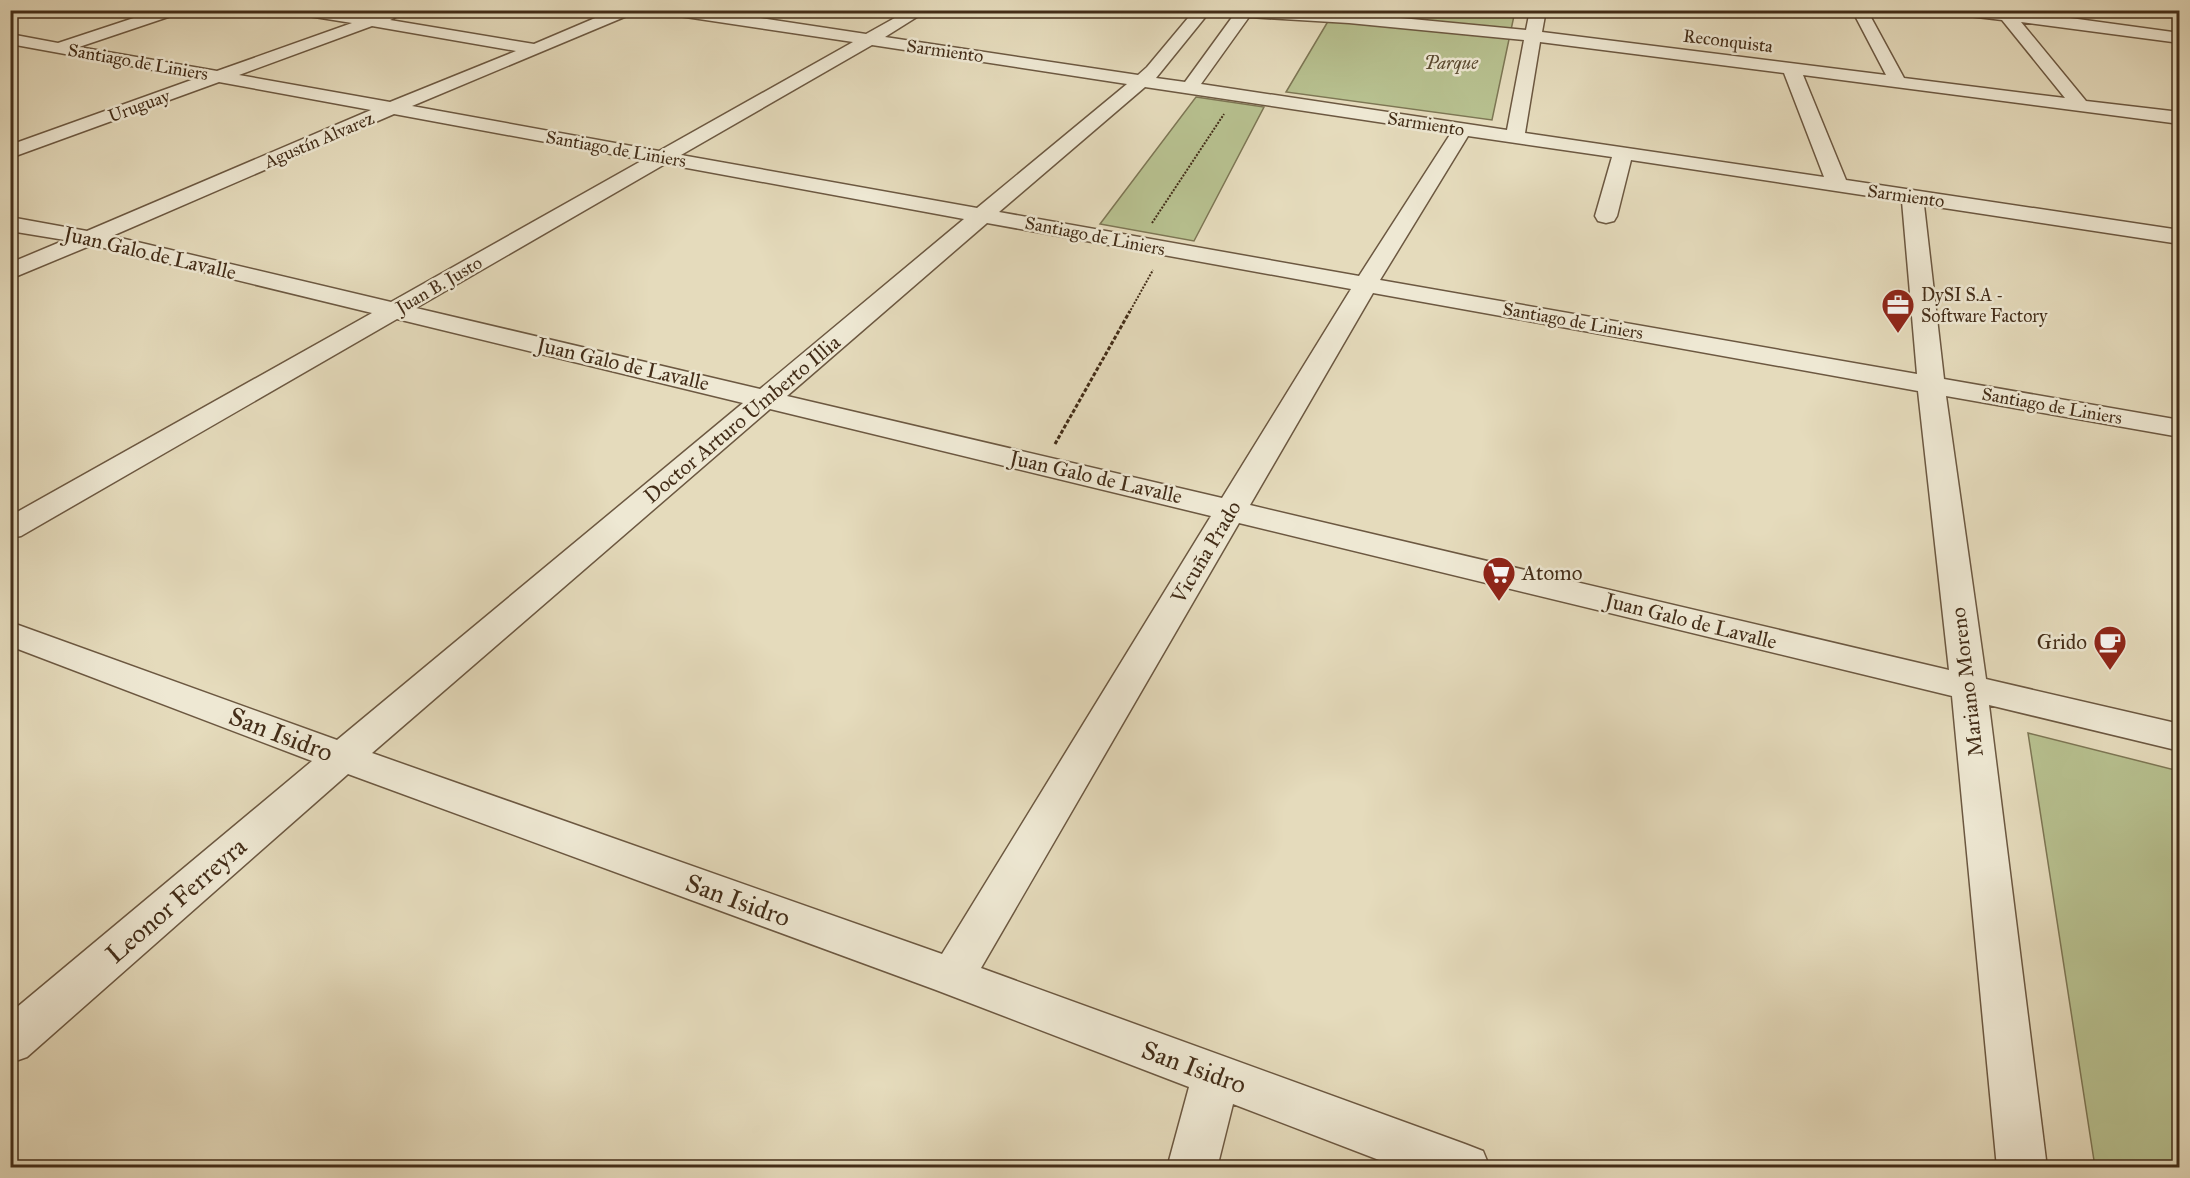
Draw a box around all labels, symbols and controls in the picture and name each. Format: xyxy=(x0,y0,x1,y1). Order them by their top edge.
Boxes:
street label: Reconquista xyxy=(1682,25,1775,58)
street label: Sarmiento xyxy=(905,35,985,67)
street label: Santiago de Liniers xyxy=(66,39,210,86)
park label: Parque xyxy=(1424,52,1479,74)
street label: Uruguay xyxy=(105,84,174,128)
street label: Agustín Alvarez xyxy=(260,107,378,174)
street label: Sarmiento xyxy=(1386,107,1466,141)
street label: Santiago de Liniers xyxy=(544,126,688,173)
street label: Sarmiento xyxy=(1866,180,1946,212)
street label: Santiago de Liniers xyxy=(1023,212,1167,261)
street label: Juan Galo de Lavalle xyxy=(59,220,239,286)
street label: Juan B. Justo xyxy=(390,252,486,320)
place label: DySI S.A - Software Factory xyxy=(1921,284,2048,327)
office icon: DySI S.A - Software Factory xyxy=(1880,287,1916,334)
street label: Santiago de Liniers xyxy=(1501,298,1645,345)
street label: Doctor Arturo Umberto Illia xyxy=(638,329,846,509)
street label: Juan Galo de Lavalle xyxy=(532,331,712,397)
street label: Santiago de Liniers xyxy=(1980,383,2124,430)
street label: Juan Galo de Lavalle xyxy=(1005,444,1185,510)
street label: Vicuña Prado xyxy=(1165,496,1247,609)
supermarket icon: Atomo xyxy=(1481,555,1517,602)
place label: Atomo xyxy=(1521,560,1583,586)
street label: Juan Galo de Lavalle xyxy=(1601,587,1780,655)
street label: Mariano Moreno xyxy=(1945,606,1989,758)
cafe icon: Grido xyxy=(2092,624,2128,671)
place label: Grido xyxy=(2037,629,2087,655)
street label: San Isidro xyxy=(224,700,338,768)
street label: Leonor Ferreyra xyxy=(99,830,253,970)
street label: San Isidro xyxy=(681,866,795,934)
street label: San Isidro xyxy=(1137,1033,1251,1101)

